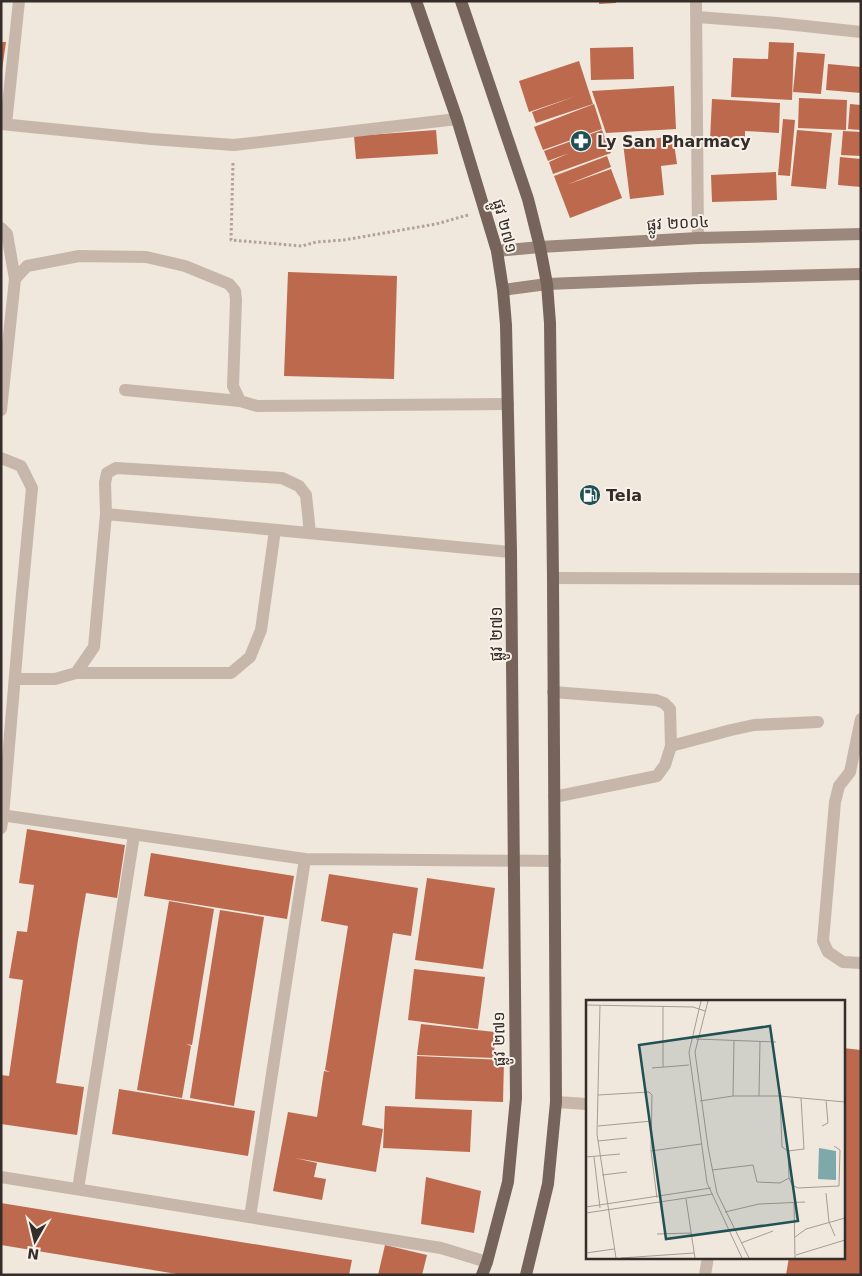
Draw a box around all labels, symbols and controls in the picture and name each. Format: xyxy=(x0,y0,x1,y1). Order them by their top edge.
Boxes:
pharmacy icon: Ly San Pharmacy xyxy=(569,129,593,153)
place label: Ly San Pharmacy xyxy=(597,132,751,151)
street label: ផ្លូវ ២៧១ xyxy=(484,197,521,256)
street label: ផ្លូវ ២០០៤ xyxy=(646,212,710,239)
fuel station icon: Tela xyxy=(578,483,602,507)
place label: Tela xyxy=(606,486,642,505)
street label: ផ្លូវ ២៧១ xyxy=(487,606,510,662)
inset map xyxy=(586,1000,844,1258)
street label: ផ្លូវ ២៧១ xyxy=(489,1011,514,1067)
north arrow xyxy=(10,1216,60,1266)
text: N xyxy=(26,1245,40,1263)

